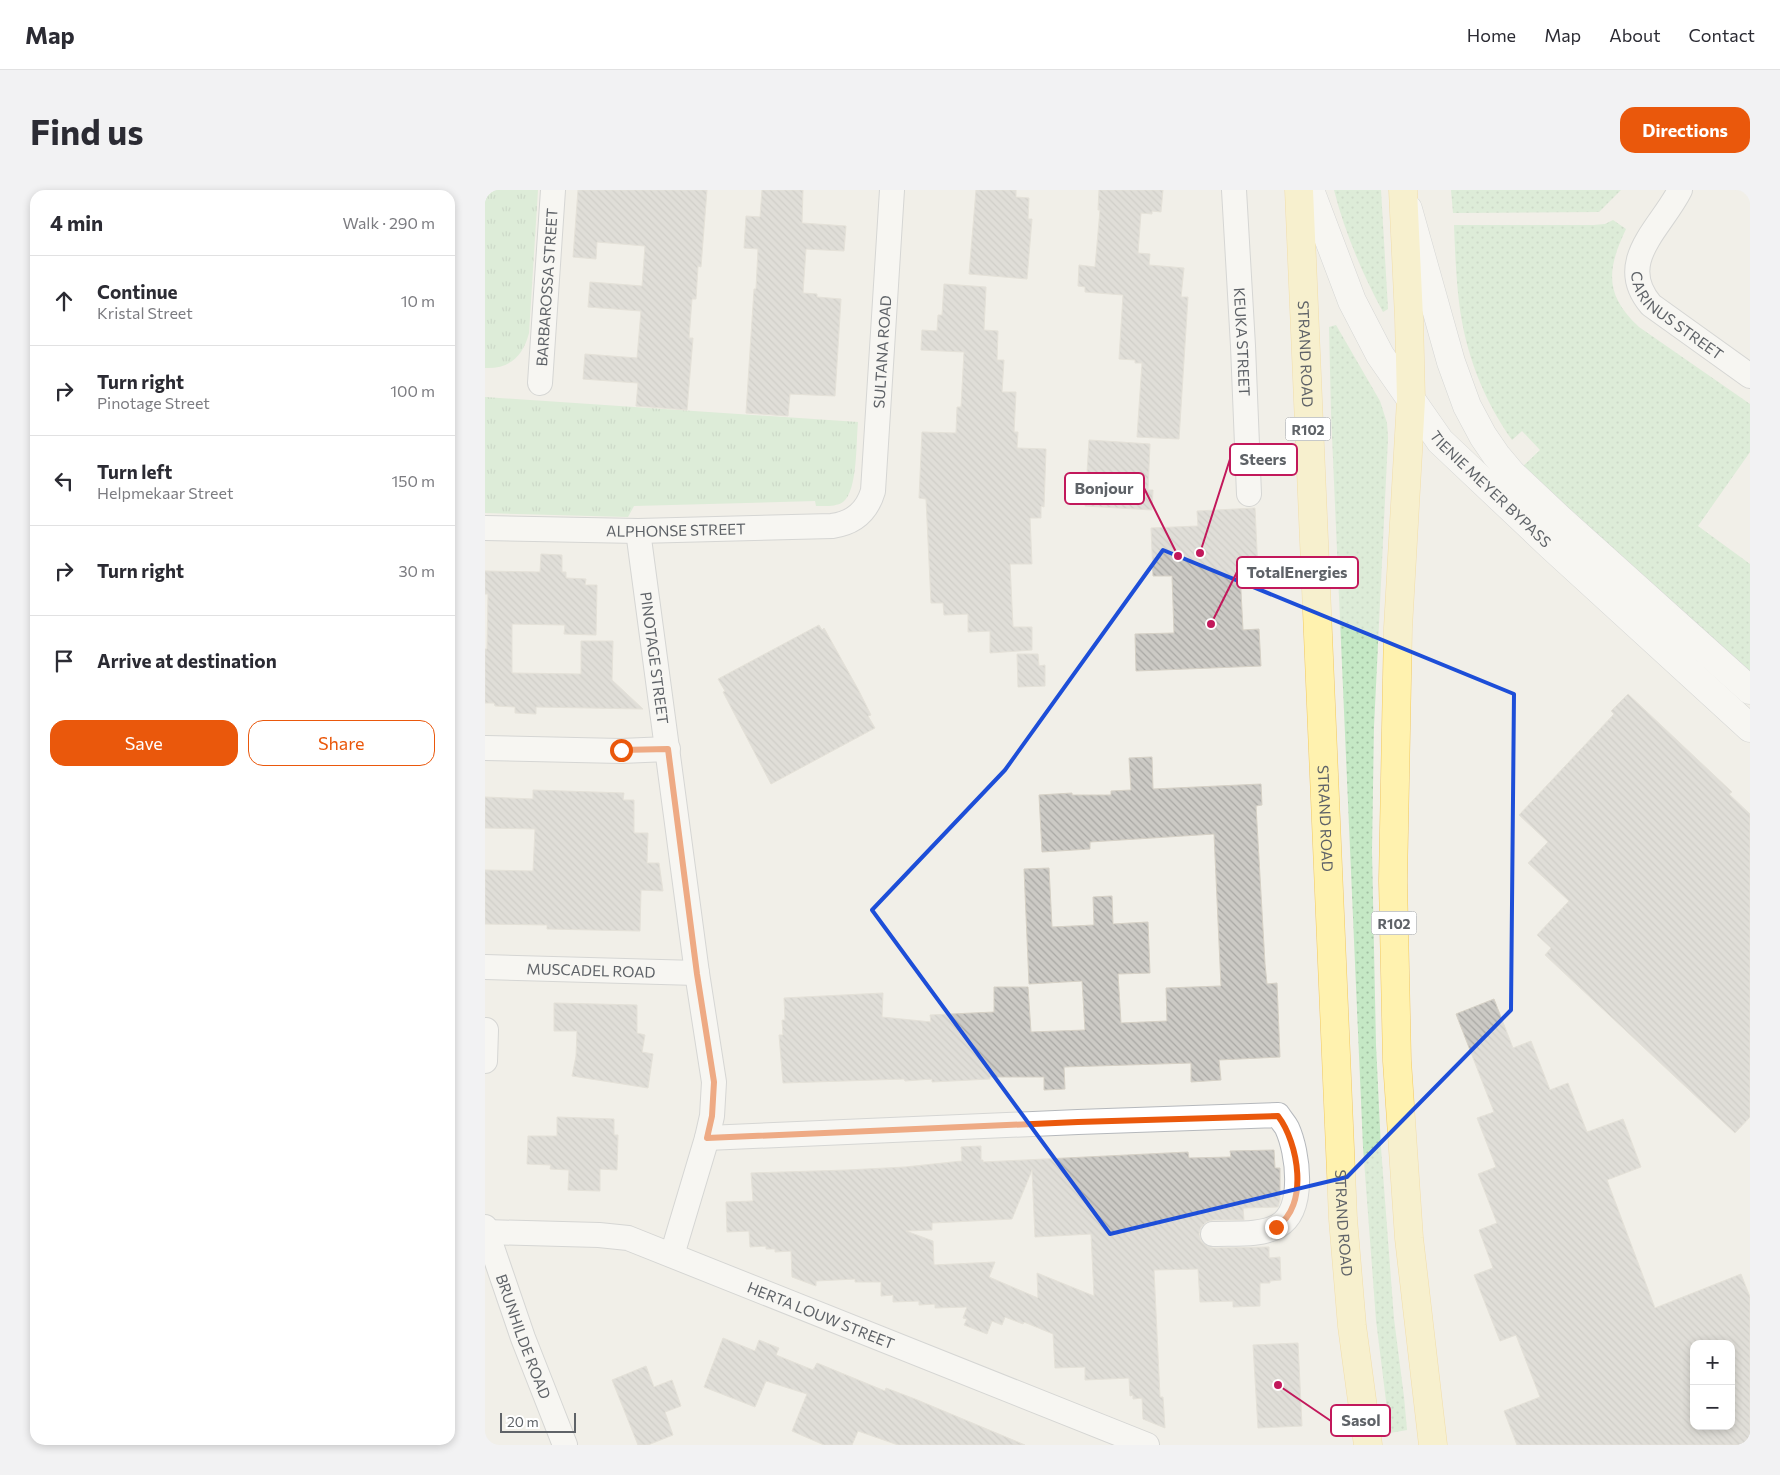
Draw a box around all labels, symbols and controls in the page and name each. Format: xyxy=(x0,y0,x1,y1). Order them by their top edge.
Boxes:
text: Map xyxy=(25,20,75,49)
text: Home xyxy=(1467,24,1516,46)
text: Map xyxy=(1544,24,1581,46)
text: About xyxy=(1609,24,1661,46)
text: Contact xyxy=(1689,24,1755,46)
button: Directions xyxy=(1620,107,1750,153)
text: Find us xyxy=(30,109,144,152)
street label: BARBAROSSA STREET xyxy=(532,207,561,367)
text: 4 min xyxy=(50,210,103,235)
text: Walk · 290 m xyxy=(343,213,435,232)
street label: CARINUS STREET xyxy=(1628,270,1727,363)
text: Continue xyxy=(97,280,177,303)
icon: ahead xyxy=(50,287,78,315)
street label: KEUKA STREET xyxy=(1231,287,1254,397)
text: 10 m xyxy=(401,291,435,310)
street label: SULTANA ROAD xyxy=(869,295,894,409)
street label: STRAND ROAD xyxy=(1295,300,1317,408)
text: Kristal Street xyxy=(97,303,193,322)
text: Turn right xyxy=(97,370,184,393)
icon: right xyxy=(50,377,78,405)
text: 100 m xyxy=(390,381,435,400)
text: Pinotage Street xyxy=(97,393,210,412)
road number: R102 xyxy=(1285,418,1331,440)
street label: TIENIE MEYER BYPASS xyxy=(1426,427,1555,551)
callout: Steers xyxy=(1230,444,1297,475)
text: Steers xyxy=(1240,449,1286,468)
text: Turn left xyxy=(97,460,172,483)
icon: left xyxy=(50,467,78,495)
text: 150 m xyxy=(392,471,435,490)
callout: Bonjour xyxy=(1065,473,1144,504)
text: Bonjour xyxy=(1074,478,1134,497)
text: Helpmekaar Street xyxy=(97,483,233,502)
street label: ALPHONSE STREET xyxy=(606,519,746,540)
icon: right xyxy=(50,557,78,585)
callout: TotalEnergies xyxy=(1237,557,1358,588)
text: Turn right xyxy=(97,559,184,582)
text: 30 m xyxy=(398,561,435,580)
text: TotalEnergies xyxy=(1246,562,1348,581)
street label: PINOTAGE STREET xyxy=(637,591,673,726)
icon: arrive xyxy=(50,647,78,675)
text: Arrive at destination xyxy=(97,649,277,672)
button: Save xyxy=(50,720,238,766)
button: Share xyxy=(248,720,435,766)
route start xyxy=(610,739,633,762)
street label: STRAND ROAD xyxy=(1315,765,1337,872)
road number: R102 xyxy=(1371,911,1417,934)
street label: MUSCADEL ROAD xyxy=(526,959,656,981)
street label: STRAND ROAD xyxy=(1332,1169,1357,1277)
route end xyxy=(1265,1216,1288,1239)
street label: BRUNHILDE ROAD xyxy=(493,1272,555,1401)
street label: HERTA LOUW STREET xyxy=(745,1278,898,1353)
map controls xyxy=(1690,1340,1735,1430)
button: + xyxy=(1690,1340,1735,1385)
button: − xyxy=(1690,1385,1735,1430)
callout: Sasol xyxy=(1331,1405,1390,1436)
scale bar xyxy=(500,1410,576,1433)
text: Sasol xyxy=(1341,1410,1381,1429)
text: 20 m xyxy=(507,1413,539,1430)

